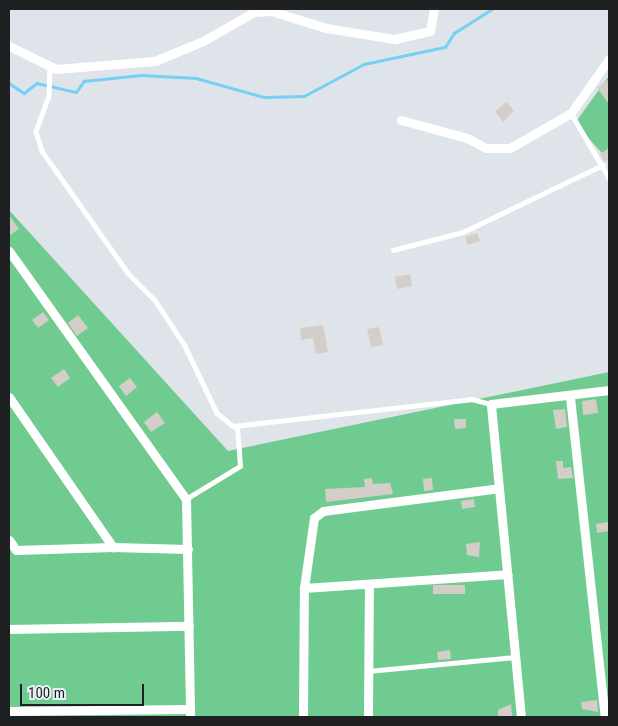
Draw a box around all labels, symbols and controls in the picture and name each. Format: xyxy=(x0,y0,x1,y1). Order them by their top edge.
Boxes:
scale bar xyxy=(22,674,146,706)
text: 100 m xyxy=(28,684,65,702)

